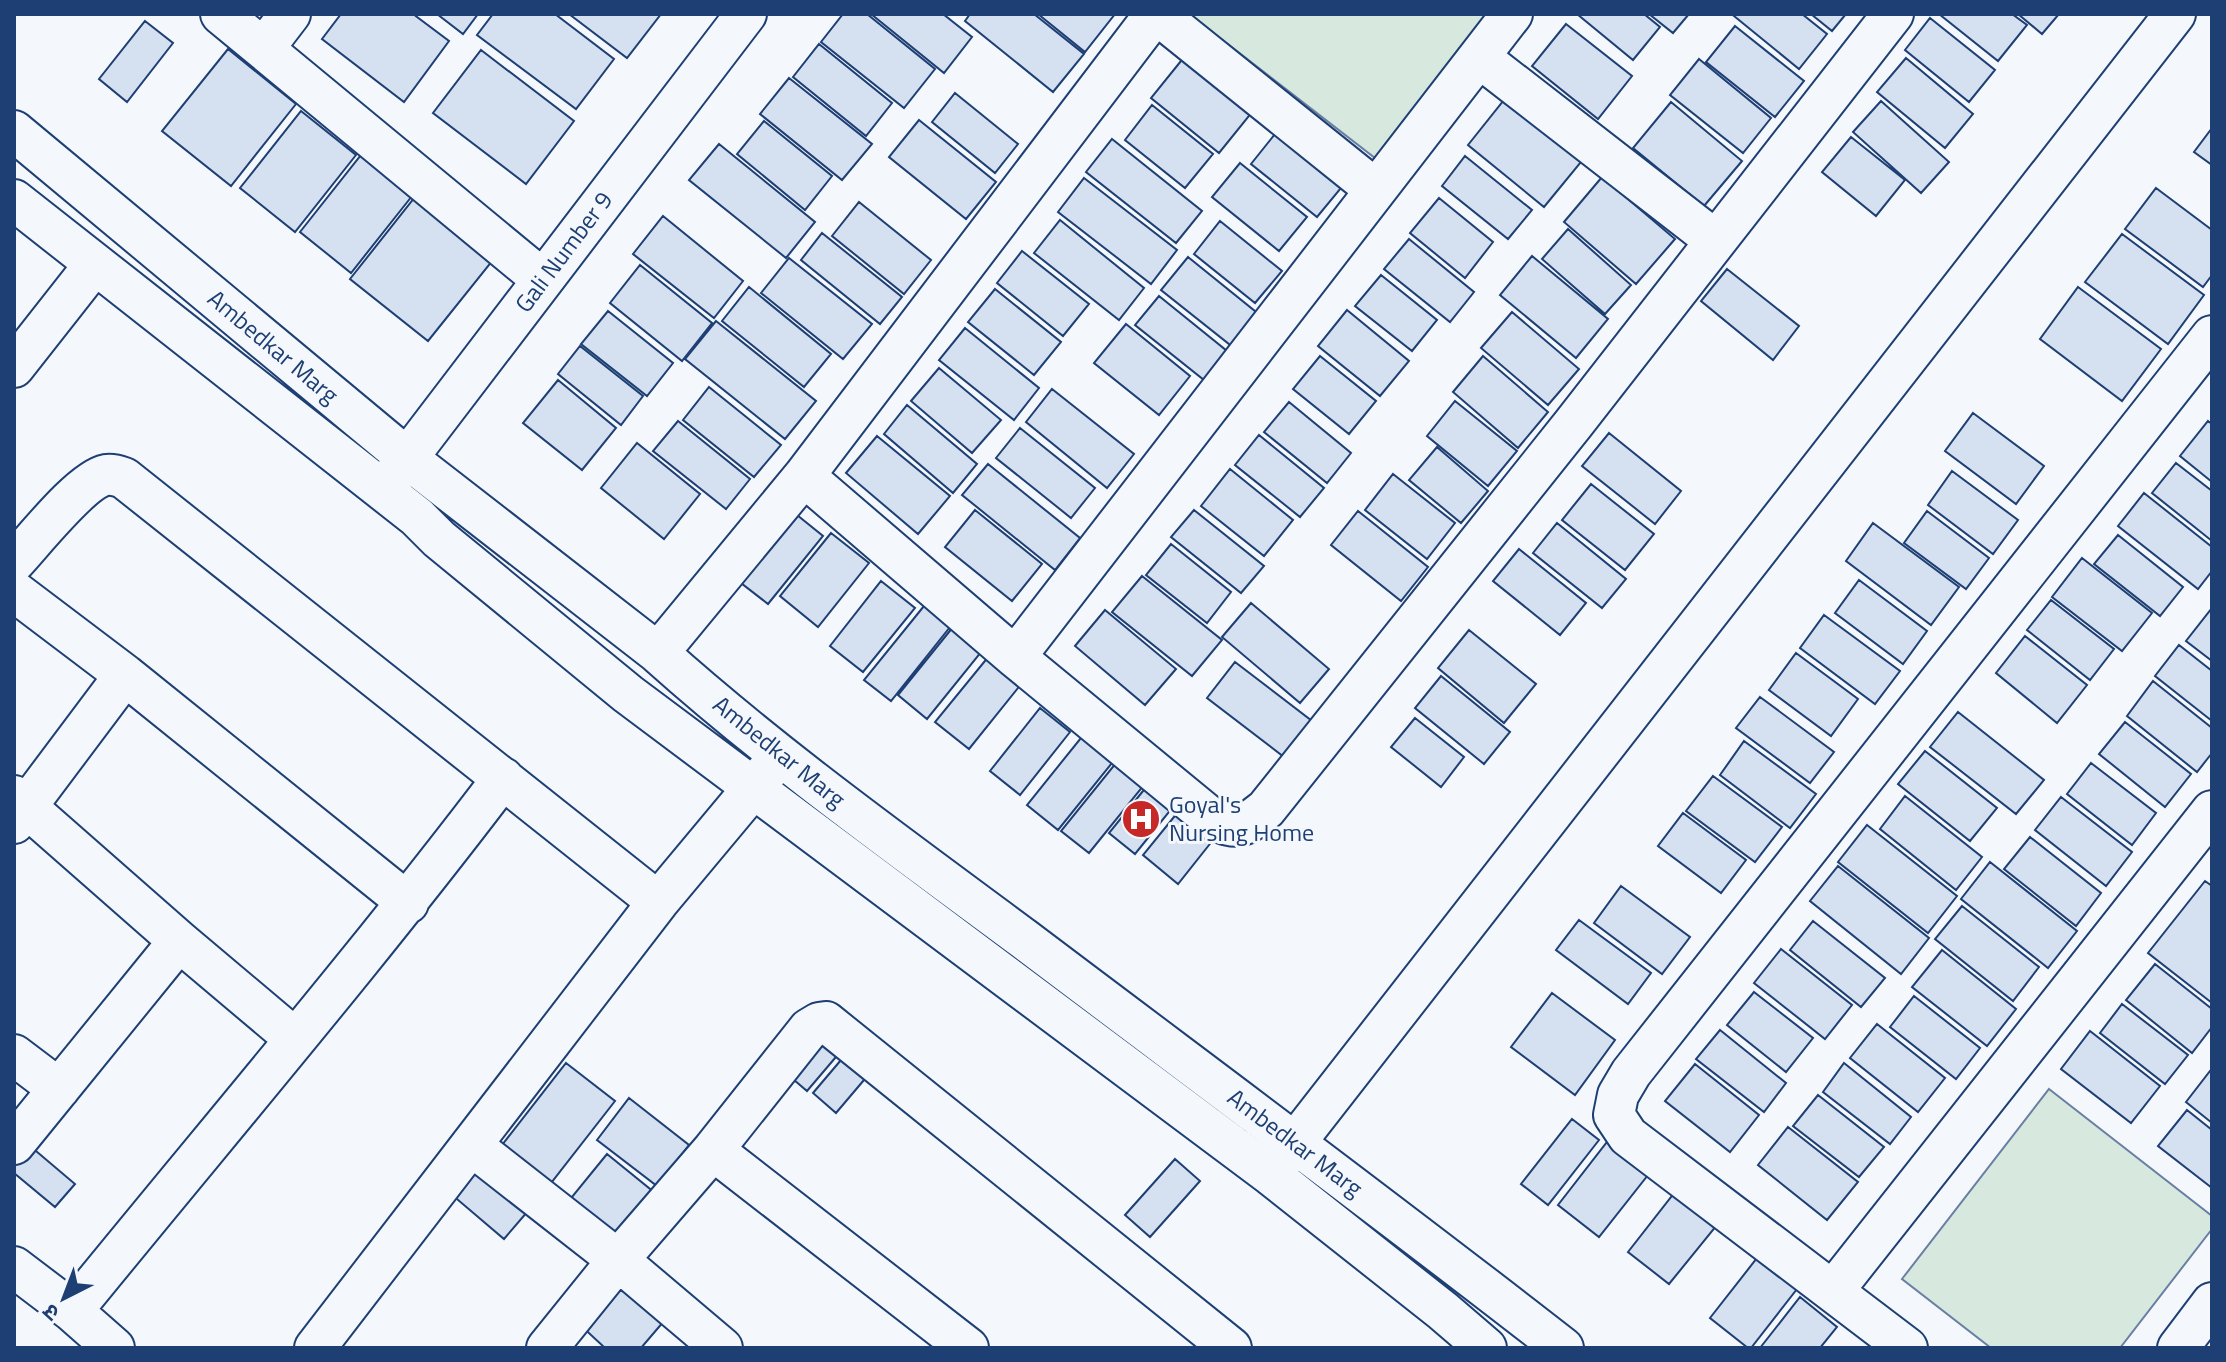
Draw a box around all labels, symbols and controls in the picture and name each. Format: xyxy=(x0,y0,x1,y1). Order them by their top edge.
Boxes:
street label: Gali Number 9 xyxy=(506,183,621,320)
street label: Ambedkar Marg xyxy=(200,281,347,412)
street label: Ambedkar Marg xyxy=(706,686,854,816)
place label: Goyal's Nursing Home xyxy=(1169,786,1314,850)
hospital icon: Goyal's Nursing Home xyxy=(1120,798,1162,840)
street label: Ambedkar Marg xyxy=(1220,1079,1371,1205)
north arrow xyxy=(24,1258,104,1338)
text: उ xyxy=(34,1295,67,1330)

